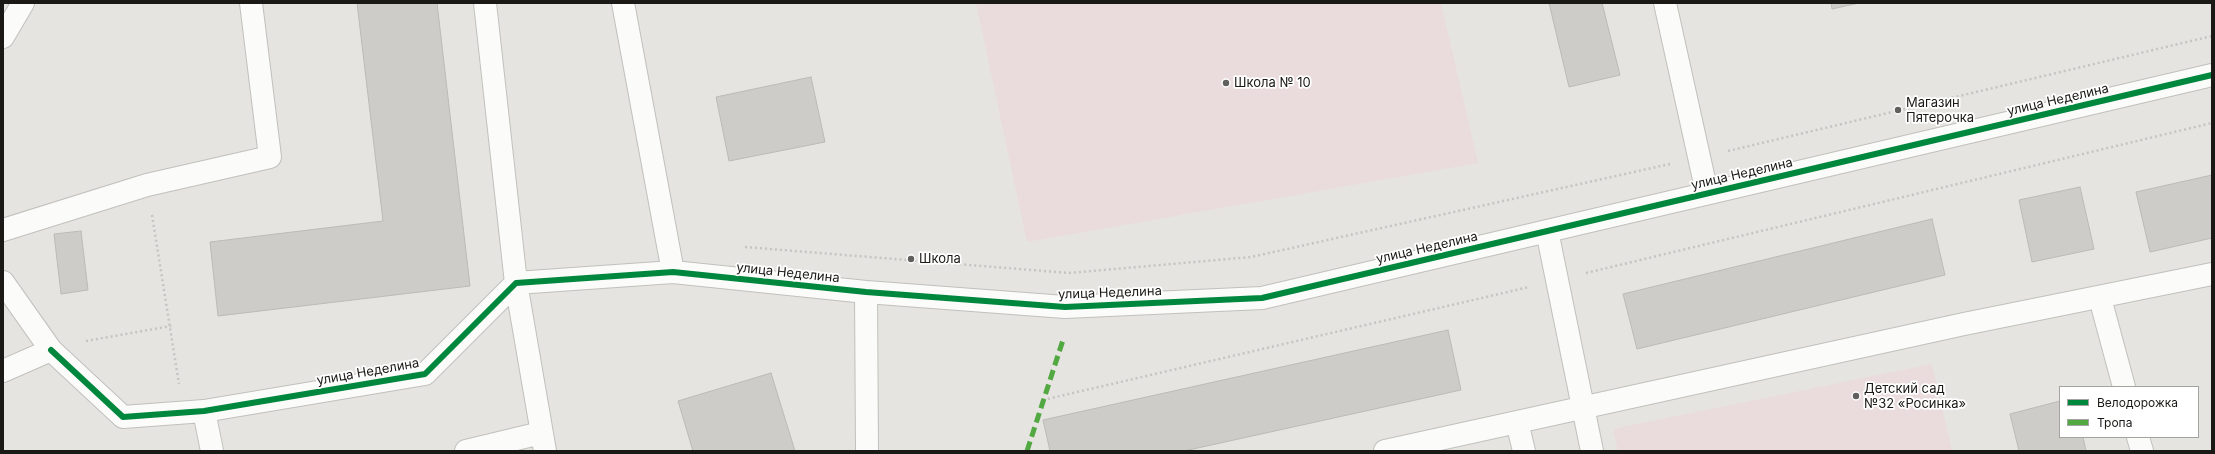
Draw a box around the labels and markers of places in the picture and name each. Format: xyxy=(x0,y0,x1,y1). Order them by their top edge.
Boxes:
place label: Школа № 10 xyxy=(1234,75,1311,91)
marker: Школа № 10 xyxy=(1221,78,1231,88)
place label: Магазин Пятерочка xyxy=(1906,95,1974,126)
marker: Магазин Пятерочка xyxy=(1893,105,1903,115)
place label: Школа xyxy=(919,251,961,267)
marker: Школа xyxy=(906,254,916,264)
place label: Детский сад №32 «Росинка» xyxy=(1864,381,1966,412)
marker: Детский сад №32 «Росинка» xyxy=(1851,391,1861,401)

